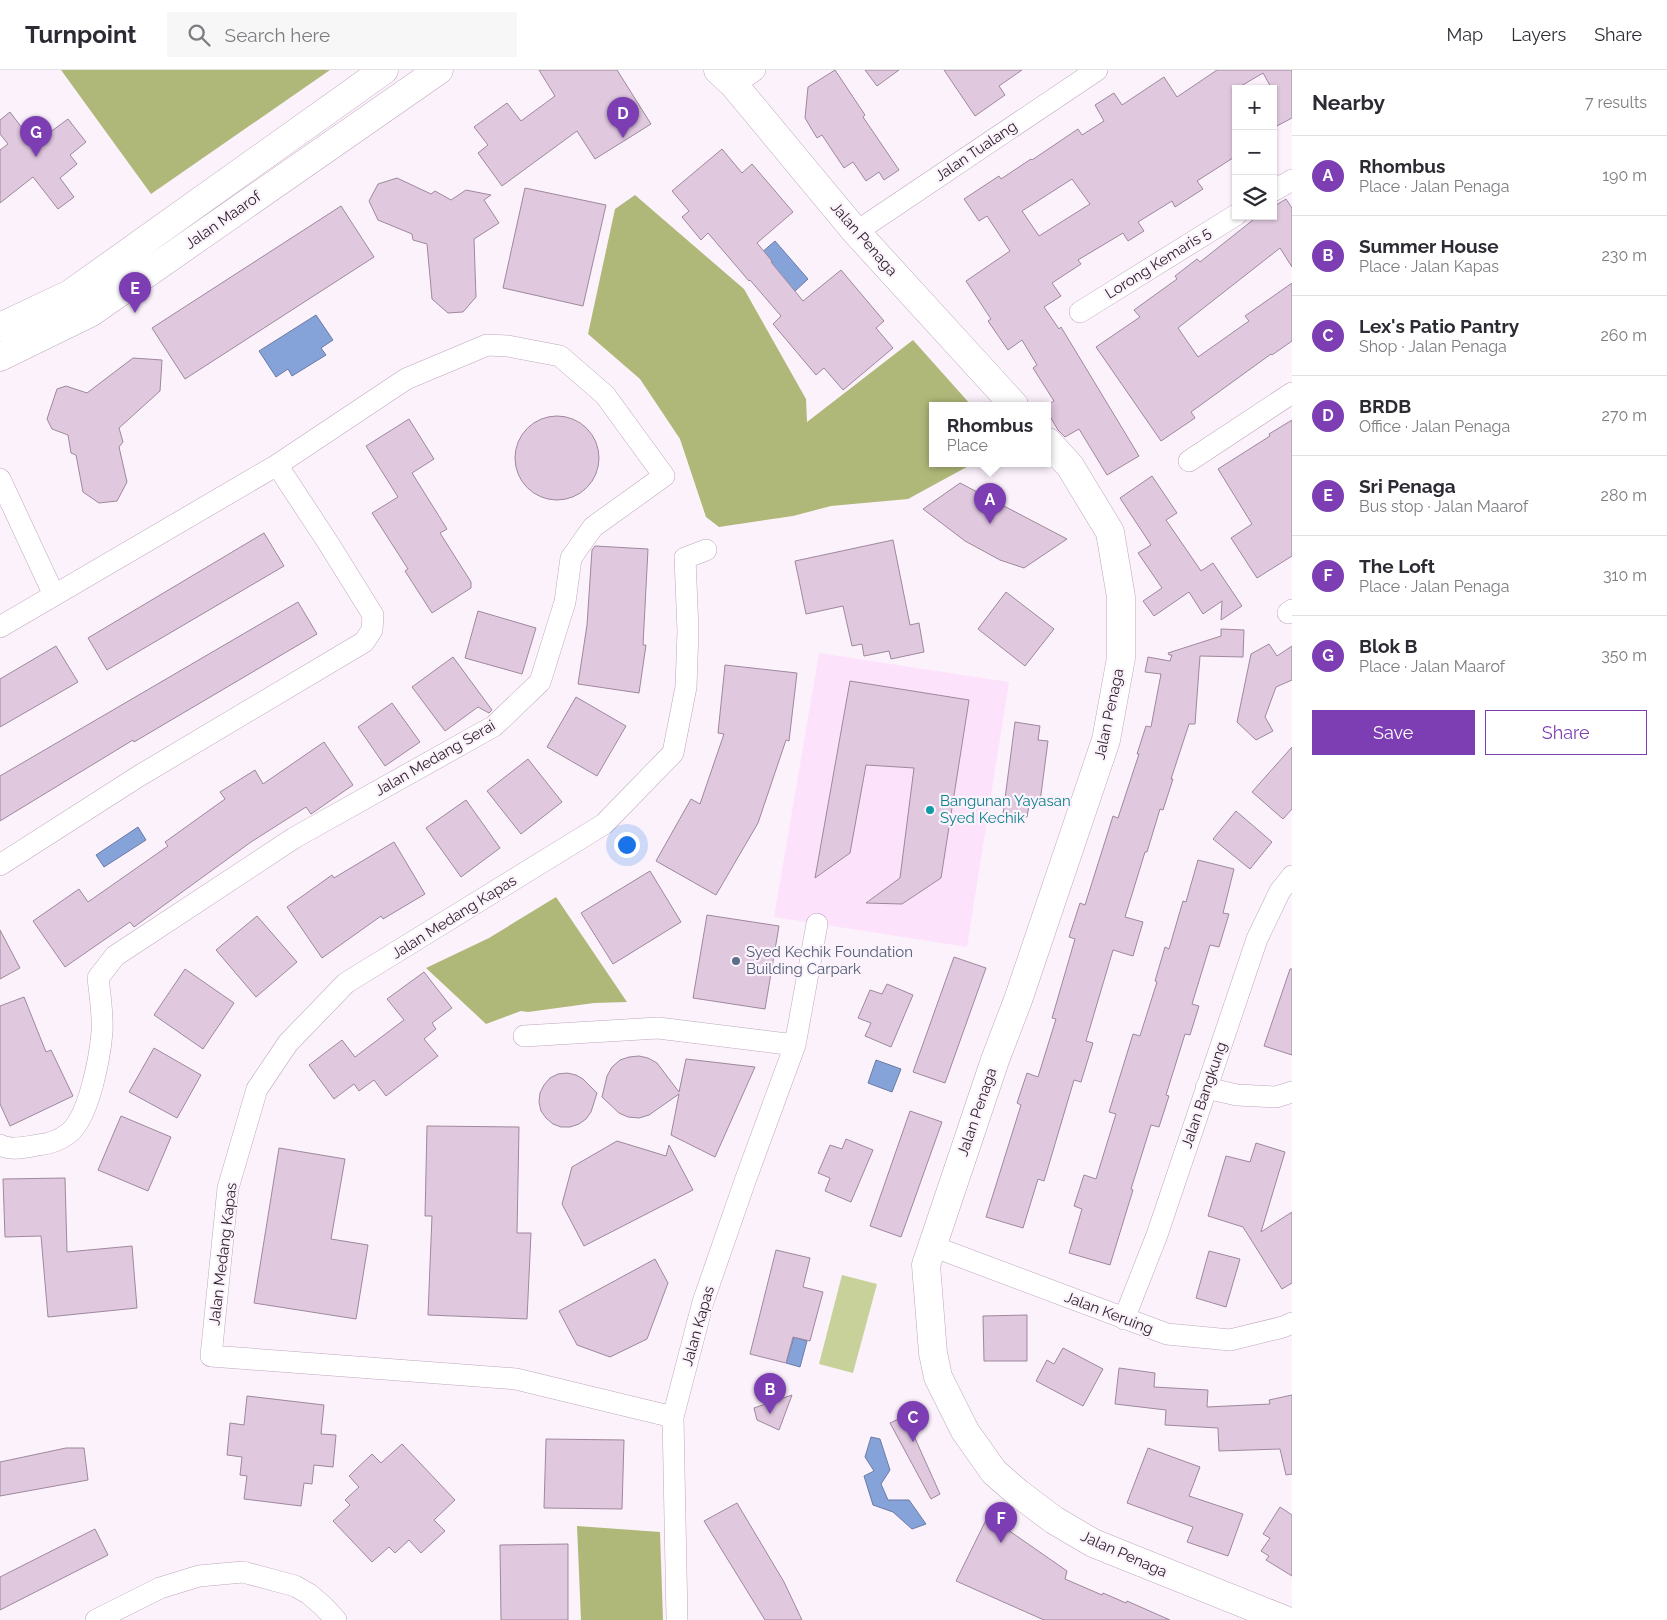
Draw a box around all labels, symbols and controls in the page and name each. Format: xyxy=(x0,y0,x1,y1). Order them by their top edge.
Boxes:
search box xyxy=(167,12,517,57)
text: Turnpoint xyxy=(25,20,137,49)
icon: search xyxy=(185,21,213,49)
text: Search here xyxy=(225,24,330,46)
text: Map xyxy=(1447,24,1483,45)
text: Layers xyxy=(1511,24,1566,45)
text: Share xyxy=(1594,24,1642,45)
map controls xyxy=(1232,85,1277,220)
button: + xyxy=(1232,85,1277,130)
text: Nearby xyxy=(1312,90,1385,115)
text: 7 results xyxy=(1585,93,1647,112)
pin: D xyxy=(607,97,639,138)
pin: G xyxy=(20,116,52,157)
street label: Jalan Tualang xyxy=(932,117,1020,185)
button: − xyxy=(1232,130,1277,175)
text: Rhombus xyxy=(1359,155,1445,177)
text: A xyxy=(1323,166,1333,185)
text: 190 m xyxy=(1602,166,1647,185)
button: layers xyxy=(1232,175,1277,220)
text: Place · Jalan Penaga xyxy=(1359,177,1509,196)
street label: Jalan Maarof xyxy=(182,187,265,253)
street label: Jalan Penaga xyxy=(827,198,901,280)
street label: Lorong Kemaris 5 xyxy=(1102,223,1214,303)
text: Summer House xyxy=(1359,235,1499,257)
text: B xyxy=(1323,246,1333,265)
text: 230 m xyxy=(1602,246,1647,265)
text: Place · Jalan Kapas xyxy=(1359,257,1499,276)
pin: E xyxy=(119,272,151,313)
text: Lex's Patio Pantry xyxy=(1359,315,1519,337)
text: C xyxy=(1323,326,1333,345)
text: 260 m xyxy=(1600,326,1647,345)
text: Shop · Jalan Penaga xyxy=(1359,337,1507,356)
text: BRDB xyxy=(1359,395,1411,417)
popup xyxy=(929,402,1051,467)
text: D xyxy=(1322,406,1334,425)
text: 270 m xyxy=(1602,406,1647,425)
text: Rhombus xyxy=(947,414,1033,436)
text: Office · Jalan Penaga xyxy=(1359,417,1510,436)
text: Place xyxy=(947,436,988,455)
text: Sri Penaga xyxy=(1359,475,1456,497)
pin: A xyxy=(974,483,1006,524)
text: E xyxy=(1323,486,1333,505)
text: 280 m xyxy=(1601,486,1647,505)
text: Bus stop · Jalan Maarof xyxy=(1359,497,1528,516)
text: The Loft xyxy=(1359,555,1435,577)
text: F xyxy=(1323,566,1333,585)
text: 310 m xyxy=(1603,566,1647,585)
text: Place · Jalan Penaga xyxy=(1359,577,1509,596)
text: Blok B xyxy=(1359,635,1418,657)
text: G xyxy=(1322,646,1334,665)
text: 350 m xyxy=(1601,646,1647,665)
text: Place · Jalan Maarof xyxy=(1359,657,1505,676)
street label: Jalan Penaga xyxy=(1091,667,1127,761)
button: Save xyxy=(1312,710,1475,755)
button: Share xyxy=(1485,710,1647,755)
street label: Jalan Medang Serai xyxy=(372,716,498,800)
place label: Bangunan Yayasan Syed Kechik xyxy=(940,792,1071,827)
marker: Bangunan Yayasan Syed Kechik xyxy=(924,804,936,816)
your location xyxy=(614,832,640,858)
street label: Jalan Medang Kapas xyxy=(388,871,520,963)
place label: Syed Kechik Foundation Building Carpark xyxy=(746,943,913,978)
marker: Syed Kechik Foundation Building Carpark xyxy=(730,955,742,967)
street label: Jalan Bangkung xyxy=(1177,1040,1231,1150)
street label: Jalan Penaga xyxy=(953,1065,1001,1159)
street label: Jalan Medang Kapas xyxy=(205,1182,241,1326)
street label: Jalan Kapas xyxy=(678,1284,718,1368)
street label: Jalan Keruing xyxy=(1062,1288,1156,1338)
pin: B xyxy=(754,1373,786,1414)
pin: C xyxy=(897,1401,929,1442)
pin: F xyxy=(985,1502,1017,1543)
street label: Jalan Penaga xyxy=(1078,1527,1170,1581)

